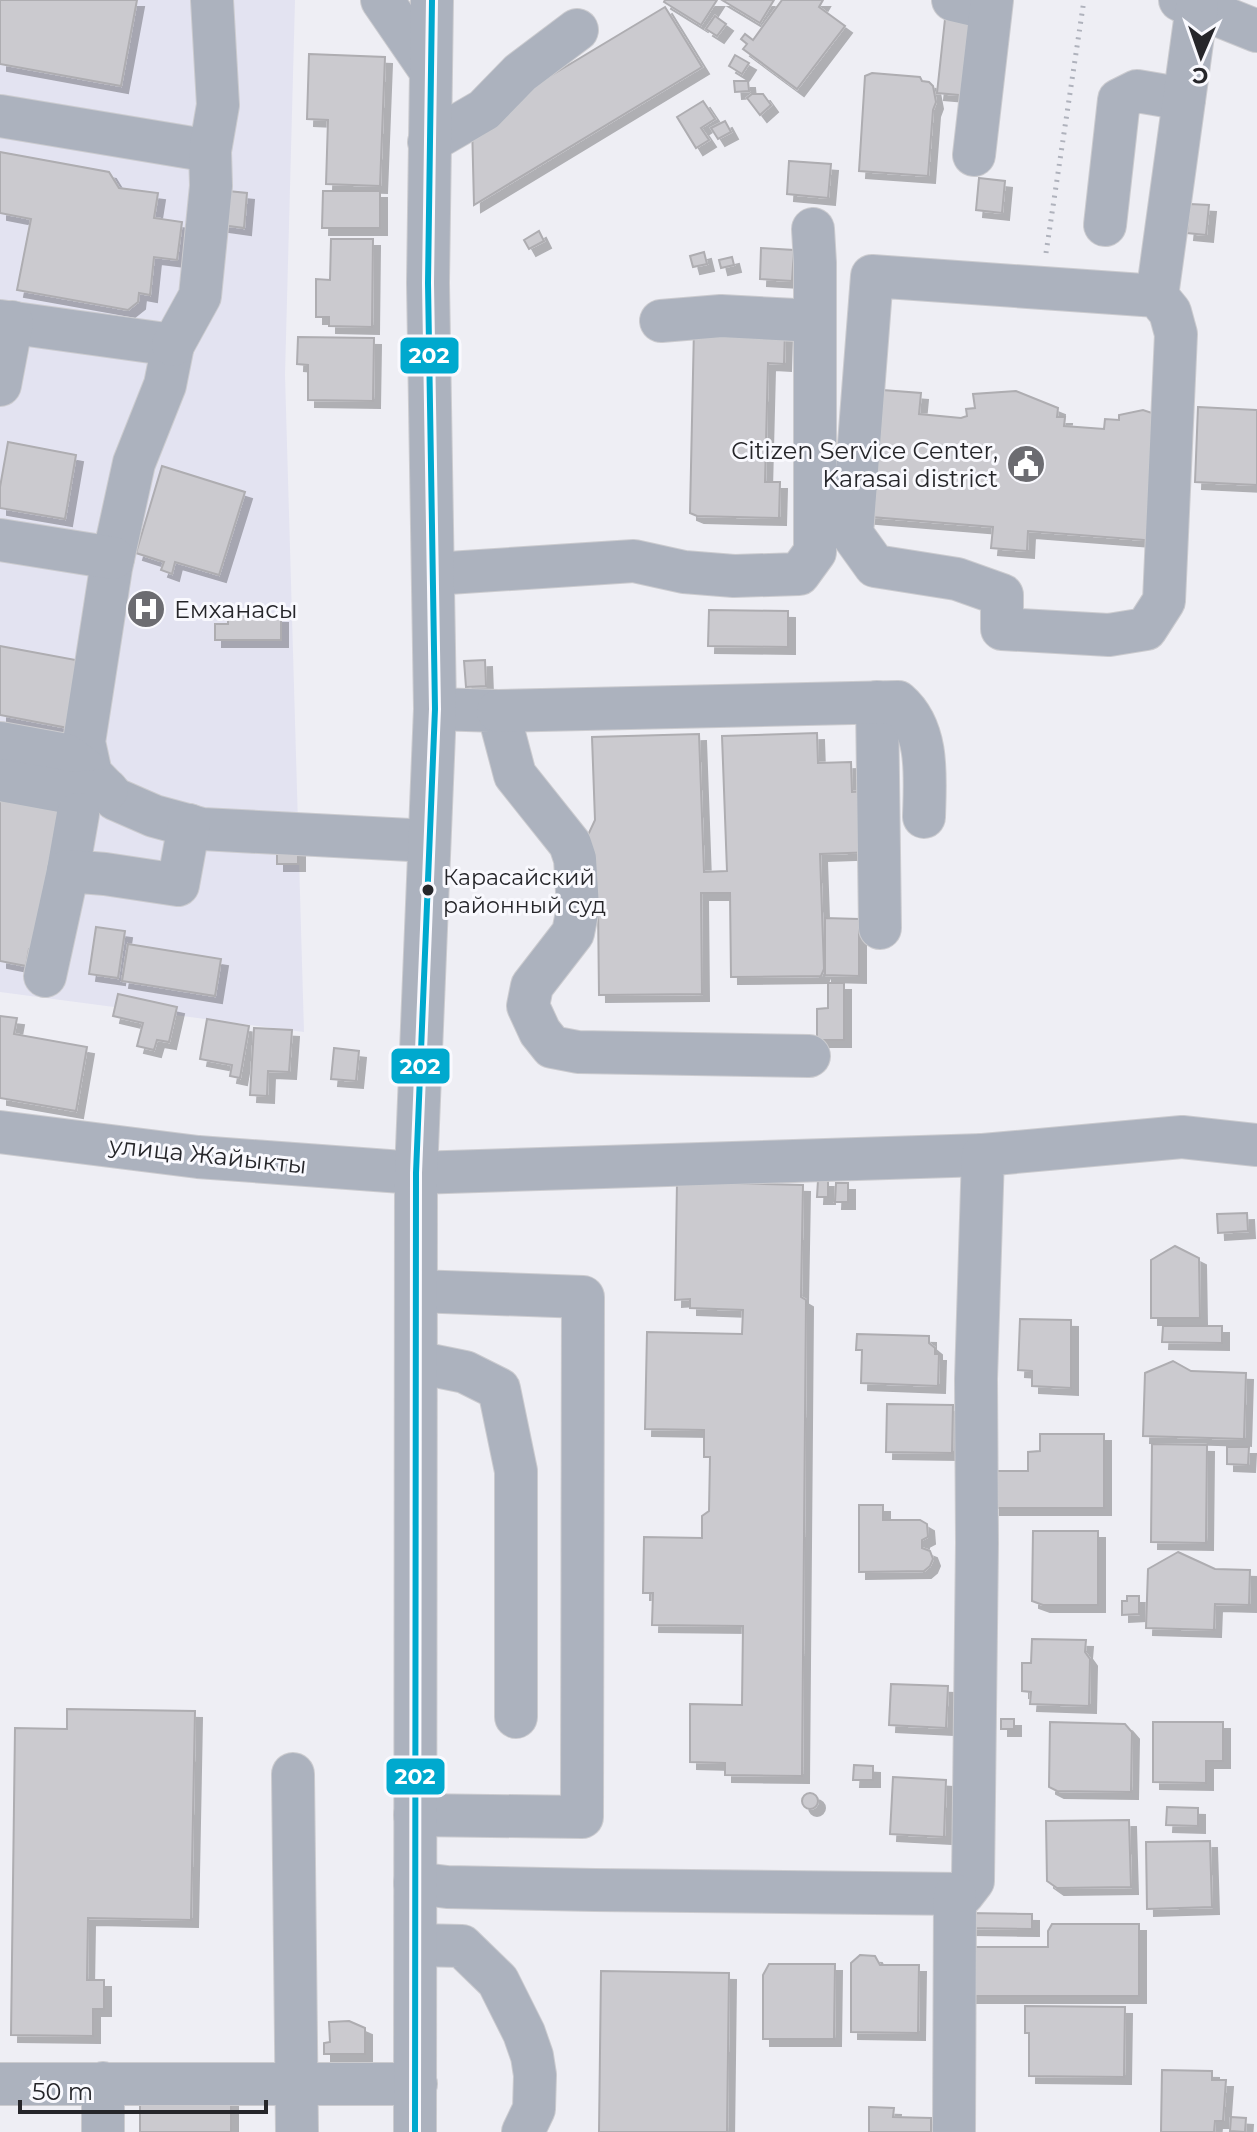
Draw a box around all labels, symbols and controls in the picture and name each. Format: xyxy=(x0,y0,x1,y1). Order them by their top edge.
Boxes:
north arrow xyxy=(1161,16,1241,96)
text: С xyxy=(1192,62,1209,89)
line badge: 202 xyxy=(399,336,460,375)
text: 202 xyxy=(409,342,449,369)
place label: Citizen Service Center, Karasai district xyxy=(731,436,998,493)
public building icon: Citizen Service Center, Karasai district xyxy=(1005,443,1047,485)
hospital icon: Емханасы xyxy=(125,588,167,630)
place label: Емханасы xyxy=(174,595,298,624)
place label: Карасайский районный суд xyxy=(443,864,606,919)
marker: Карасайский районный суд xyxy=(420,882,436,898)
line badge: 202 xyxy=(390,1047,451,1085)
text: 202 xyxy=(400,1053,440,1080)
street label: улица Жайыкты xyxy=(107,1130,308,1180)
line badge: 202 xyxy=(385,1757,446,1796)
text: 202 xyxy=(395,1763,435,1790)
scale bar xyxy=(20,2064,266,2114)
text: 50 m xyxy=(32,2077,93,2106)

